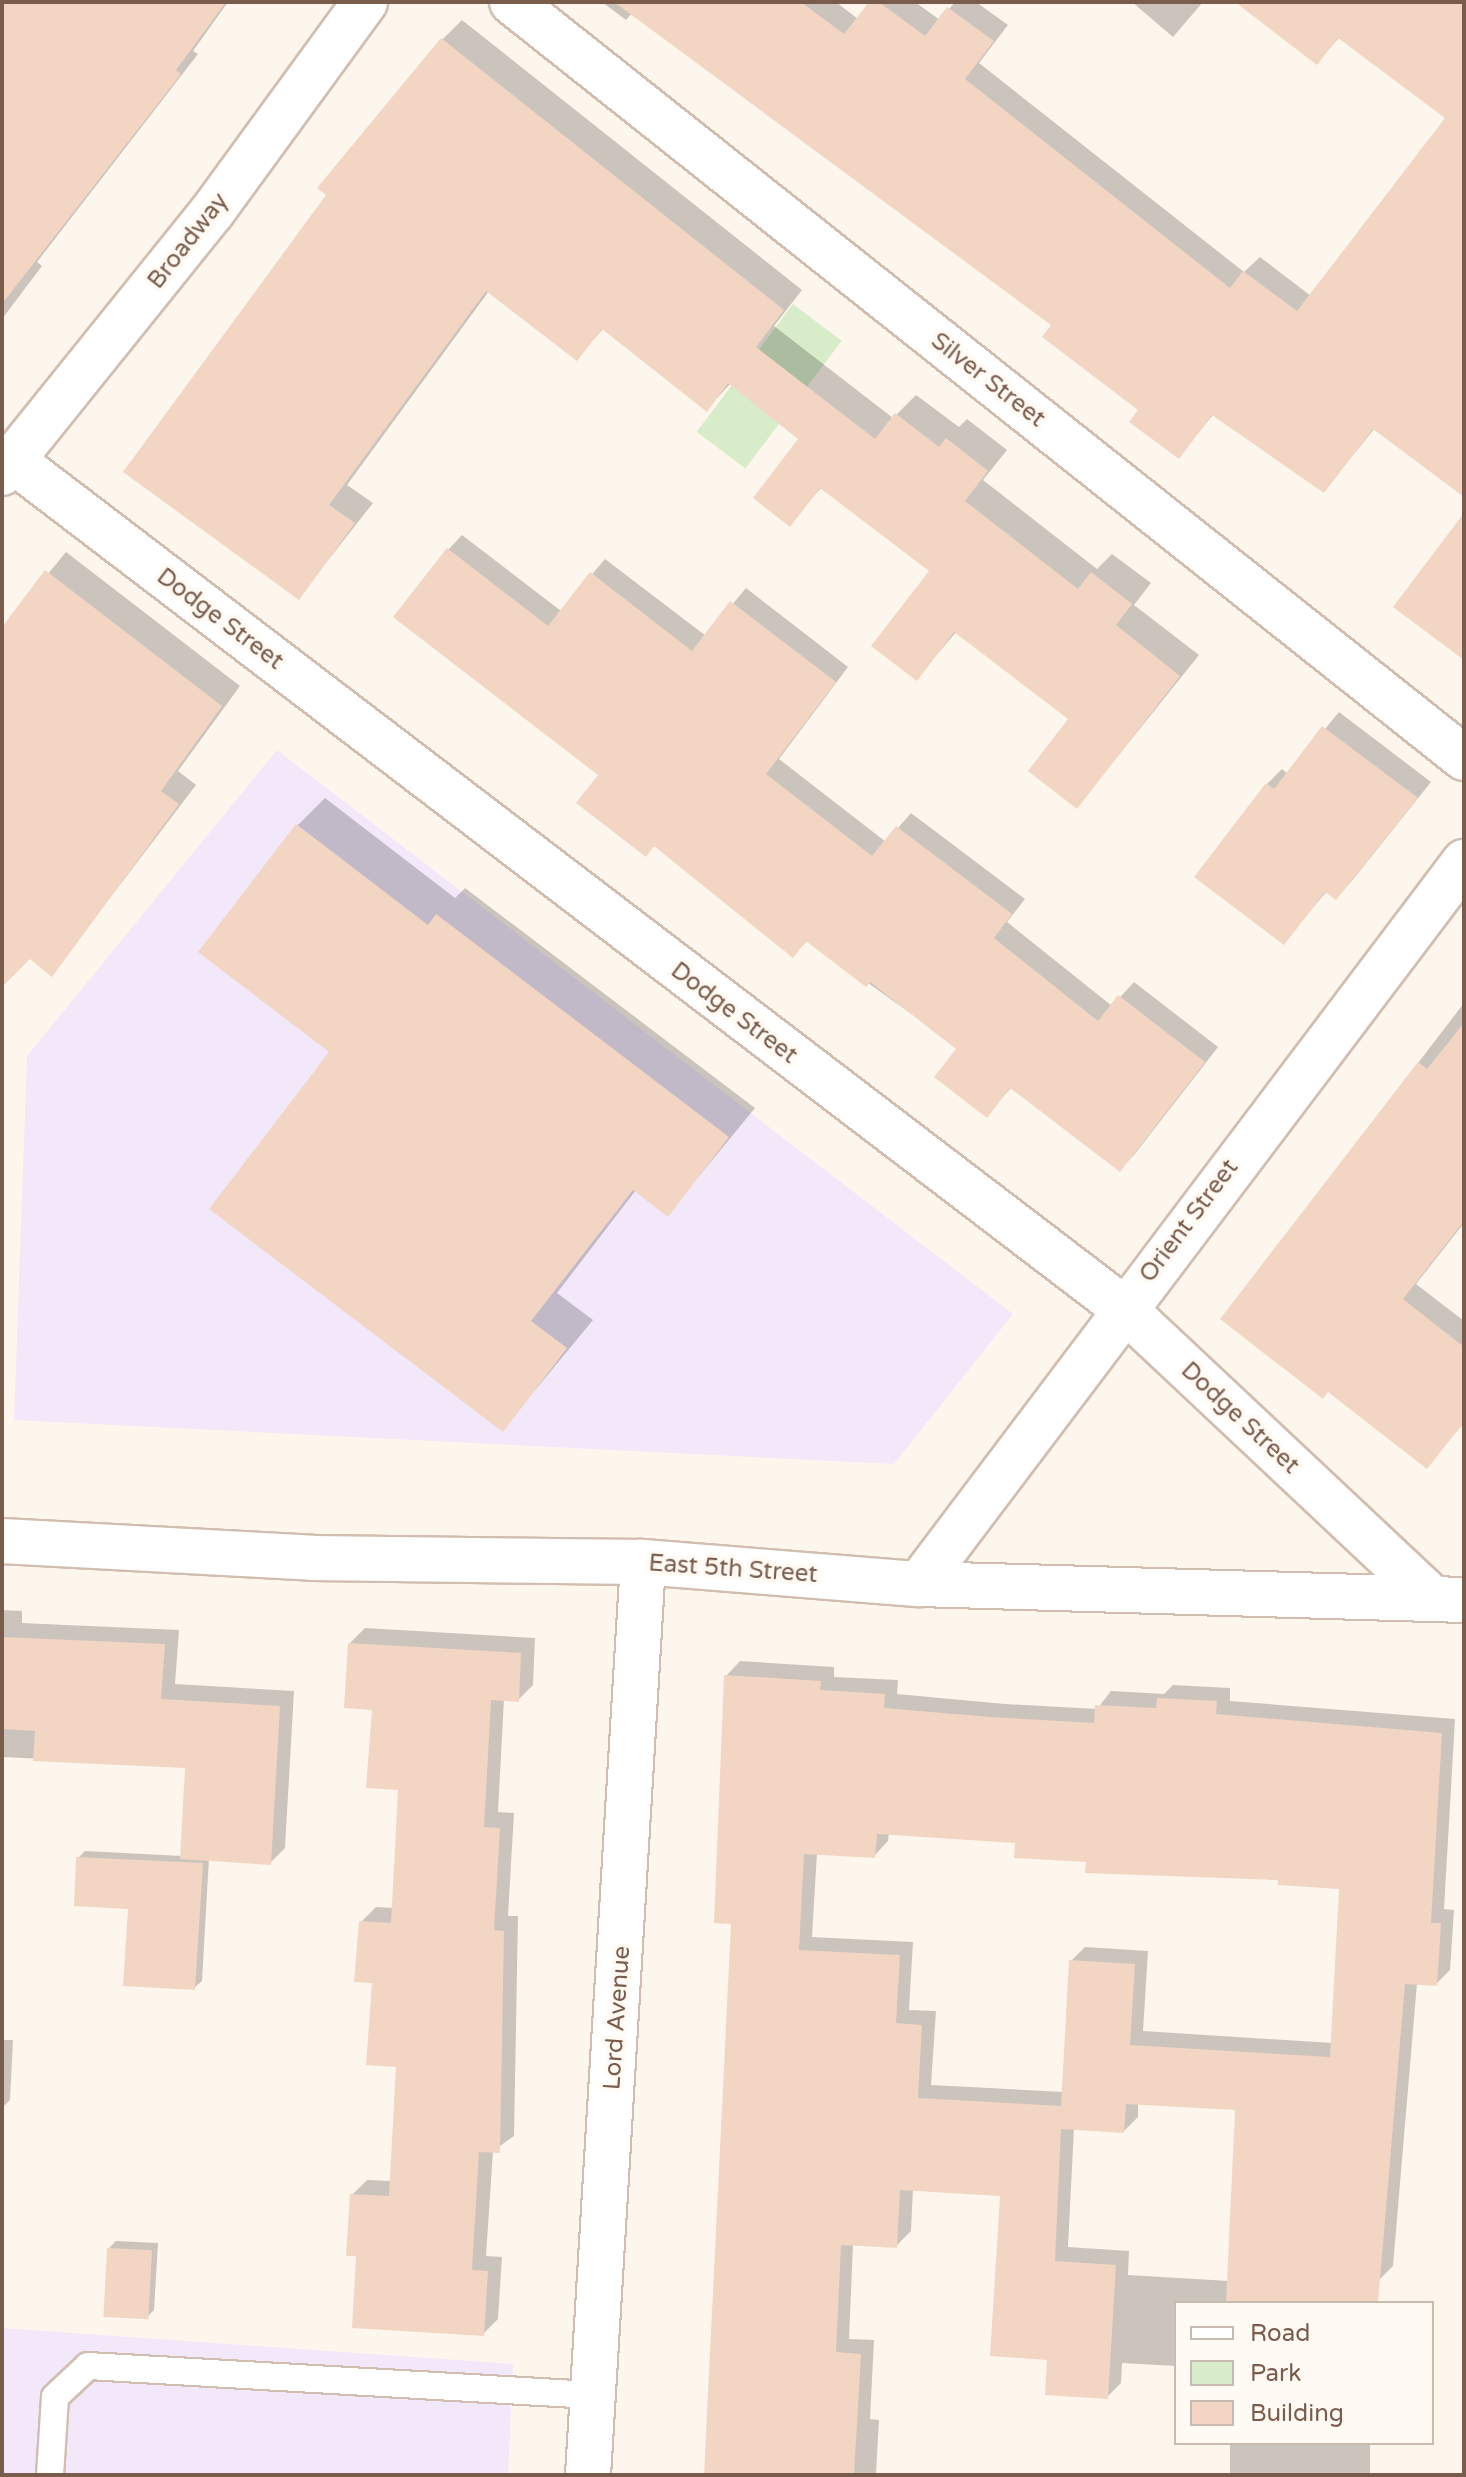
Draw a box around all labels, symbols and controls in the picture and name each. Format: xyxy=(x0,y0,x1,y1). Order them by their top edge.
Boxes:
street label: Broadway xyxy=(142,187,234,295)
street label: Silver Street xyxy=(925,327,1051,433)
street label: Dodge Street xyxy=(151,562,289,676)
street label: Dodge Street xyxy=(665,956,803,1070)
street label: Orient Street xyxy=(1133,1154,1245,1288)
street label: Dodge Street xyxy=(1175,1356,1305,1480)
street label: East 5th Street xyxy=(648,1549,818,1589)
street label: Lord Avenue xyxy=(598,1945,636,2091)
legend xyxy=(1174,2301,1434,2445)
text: Road xyxy=(1250,2319,1310,2348)
text: Park xyxy=(1250,2359,1301,2388)
text: Building xyxy=(1250,2399,1344,2428)

